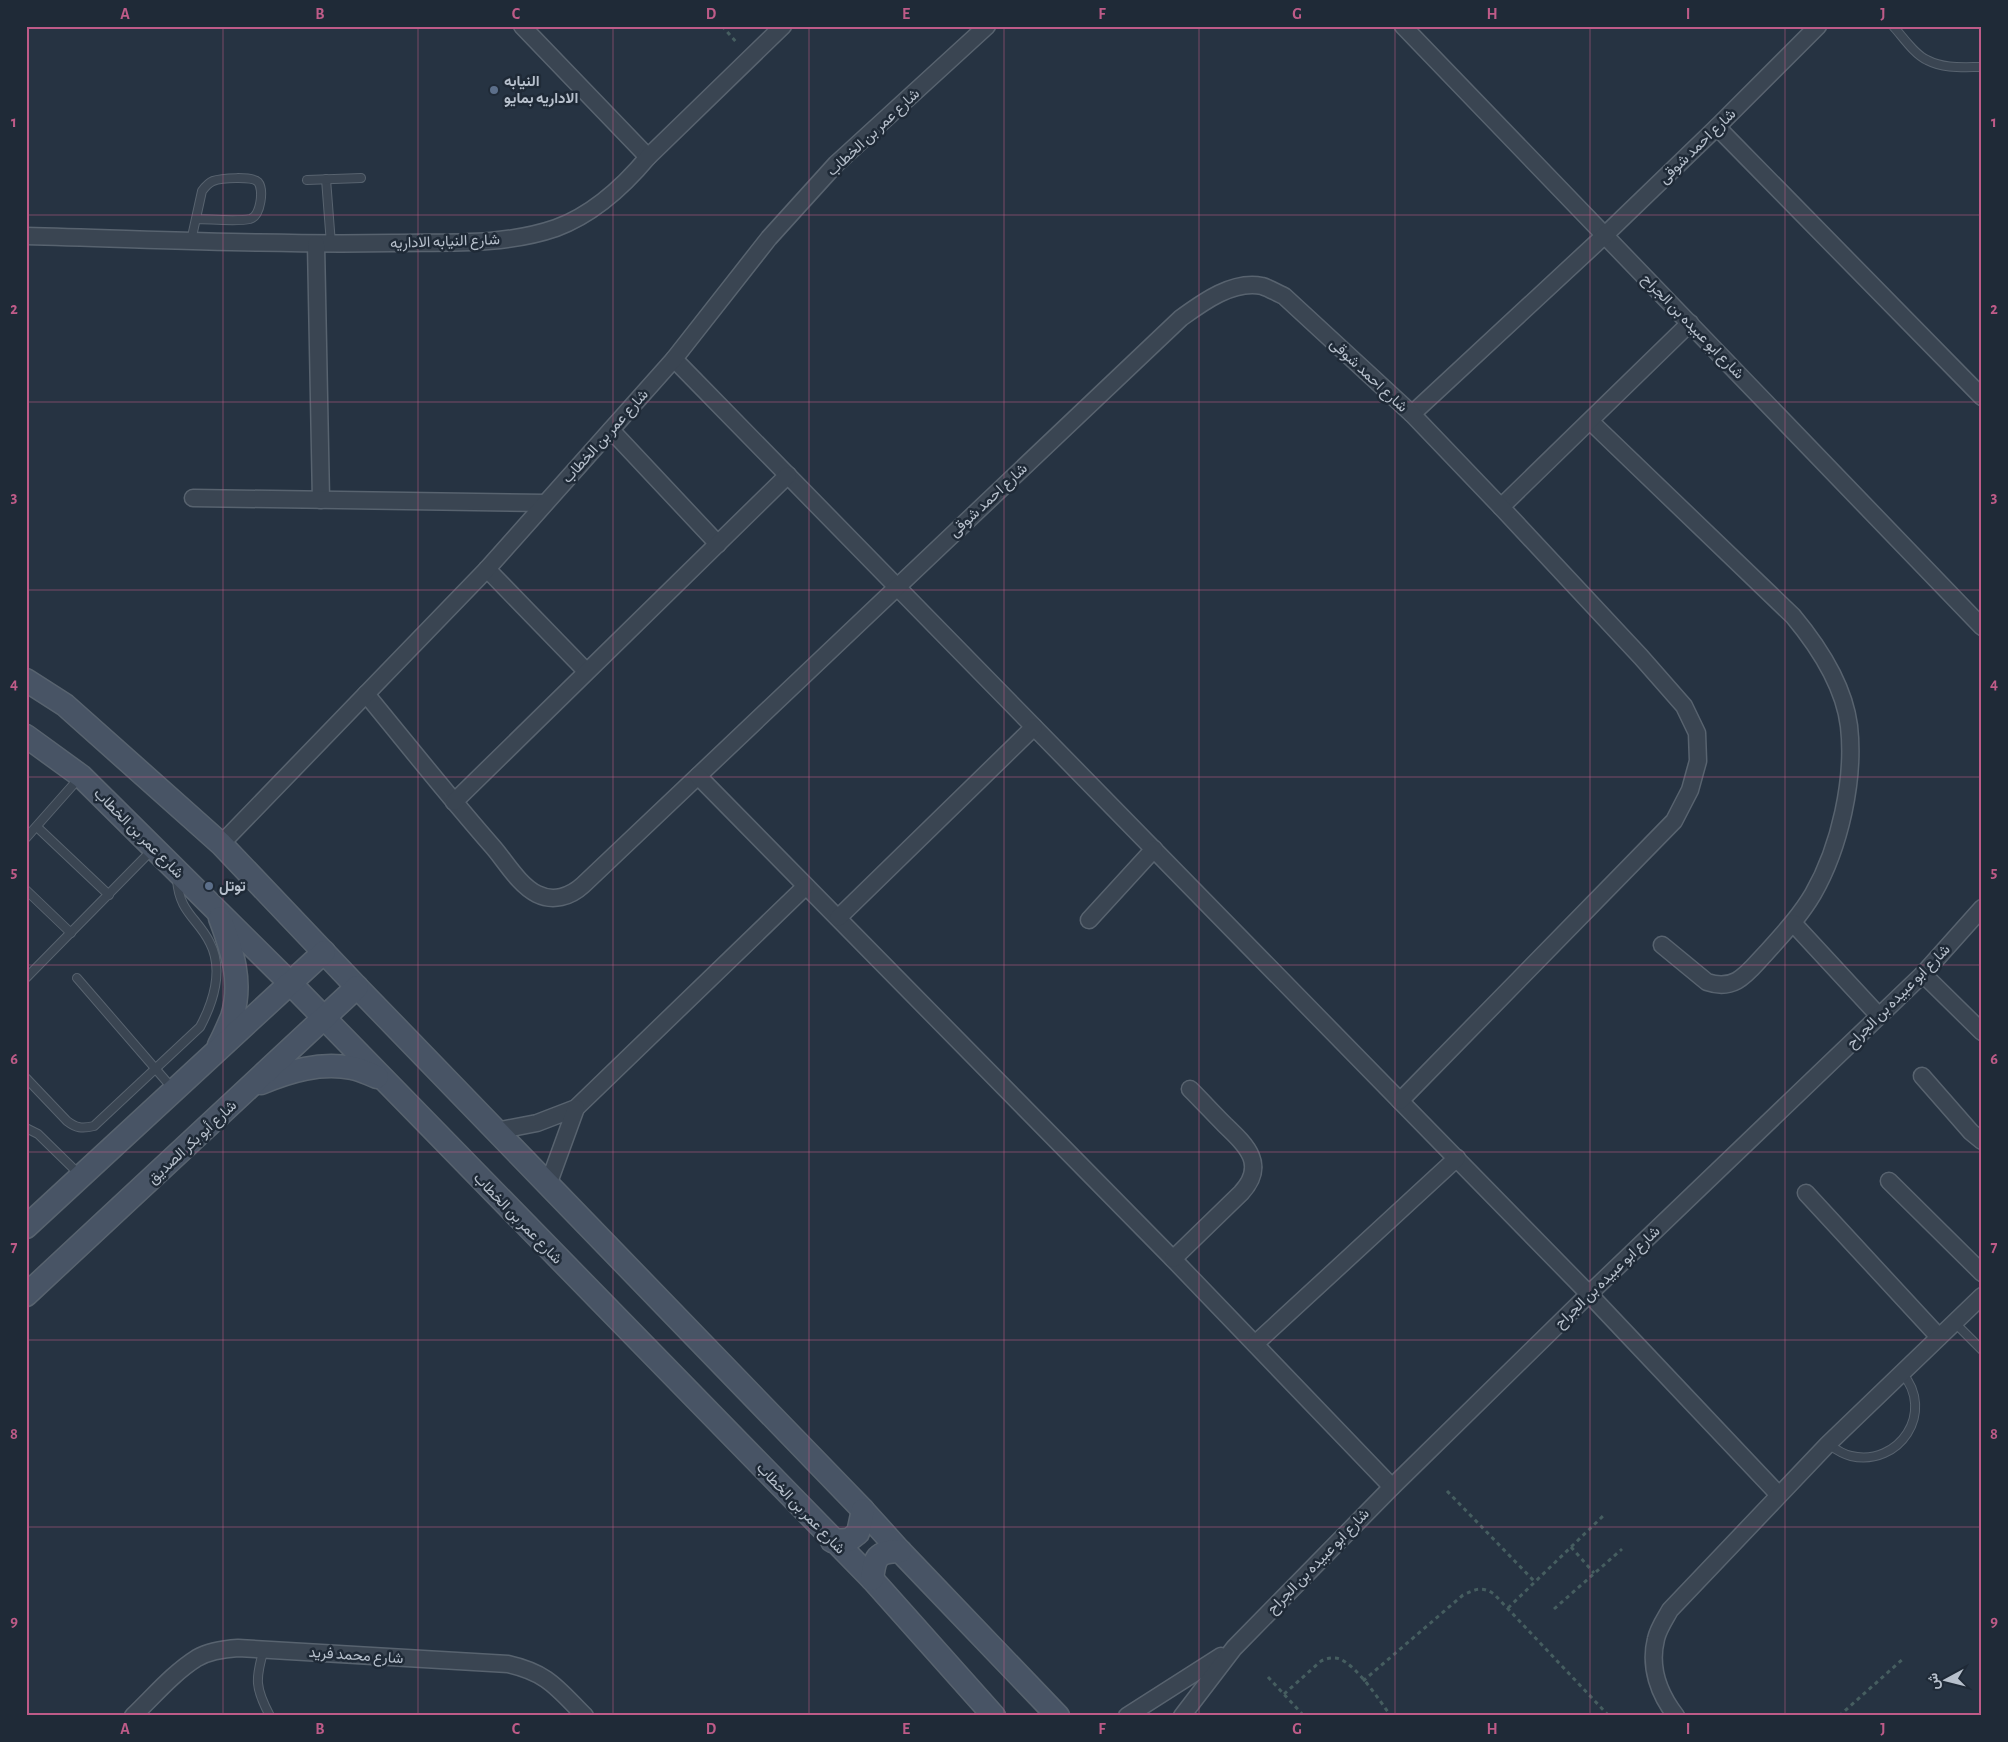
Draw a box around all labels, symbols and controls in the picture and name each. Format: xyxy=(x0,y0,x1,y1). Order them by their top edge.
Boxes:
text: A xyxy=(120,6,130,22)
text: B xyxy=(315,6,325,22)
text: C xyxy=(512,6,521,22)
text: D xyxy=(706,6,717,22)
text: E xyxy=(902,6,910,22)
text: F xyxy=(1098,6,1106,22)
text: G xyxy=(1292,6,1302,22)
text: H xyxy=(1486,6,1498,22)
text: I xyxy=(1686,6,1690,22)
text: J xyxy=(1880,6,1886,22)
place label: النيابه الاداريه بمايو xyxy=(504,74,578,107)
marker: النيابه الاداريه بمايو xyxy=(488,84,500,96)
street label: شارع عمر بن الخطاب xyxy=(824,86,925,181)
street label: شارع احمد شوقى xyxy=(1656,106,1741,189)
text: 1 xyxy=(11,114,17,130)
text: 1 xyxy=(1991,114,1997,130)
street label: شارع النيابه الاداريه xyxy=(390,232,500,254)
street label: شارع ابو عبيده بن الجراح xyxy=(1637,271,1747,384)
text: 2 xyxy=(10,301,18,317)
text: 2 xyxy=(1990,301,1998,317)
street label: شارع احمد شوقى xyxy=(1325,336,1411,417)
street label: شارع عمر بن الخطاب xyxy=(560,387,654,488)
street label: شارع احمد شوقى xyxy=(947,461,1032,542)
text: 3 xyxy=(11,489,18,505)
text: 3 xyxy=(1991,489,1998,505)
text: 4 xyxy=(10,676,18,692)
text: 4 xyxy=(1990,676,1998,692)
street label: شارع عمر بن الخطاب xyxy=(89,786,187,883)
text: 5 xyxy=(11,864,18,880)
text: 5 xyxy=(1991,864,1998,880)
place label: توتل xyxy=(219,879,246,895)
marker: توتل xyxy=(203,880,215,892)
street label: شارع ابو عبيده بن الجراح xyxy=(1844,942,1955,1053)
text: 6 xyxy=(10,1051,18,1067)
text: 6 xyxy=(1990,1051,1998,1067)
street label: شارع أبو بكر الصديق xyxy=(145,1097,242,1189)
street label: شارع عمر بن الخطاب xyxy=(468,1170,565,1269)
street label: شارع ابو عبيده بن الجراح xyxy=(1552,1223,1665,1333)
text: 7 xyxy=(11,1239,18,1255)
text: 7 xyxy=(1991,1239,1998,1255)
text: 8 xyxy=(10,1426,18,1442)
text: 8 xyxy=(1990,1426,1998,1442)
street label: شارع عمر بن الخطاب xyxy=(751,1460,848,1559)
street label: شارع ابو عبيده بن الجراح xyxy=(1264,1506,1375,1619)
text: 9 xyxy=(10,1613,18,1629)
text: 9 xyxy=(1990,1613,1998,1629)
street label: شارع محمد فريد xyxy=(308,1645,404,1669)
north arrow xyxy=(1920,1654,1970,1704)
text: ش xyxy=(1926,1672,1943,1691)
text: A xyxy=(120,1721,130,1737)
text: B xyxy=(315,1721,325,1737)
text: C xyxy=(512,1721,521,1737)
text: D xyxy=(706,1721,717,1737)
text: E xyxy=(902,1721,910,1737)
text: F xyxy=(1098,1721,1106,1737)
text: G xyxy=(1292,1721,1302,1737)
text: H xyxy=(1486,1721,1498,1737)
text: I xyxy=(1686,1721,1690,1737)
text: J xyxy=(1880,1721,1886,1737)

